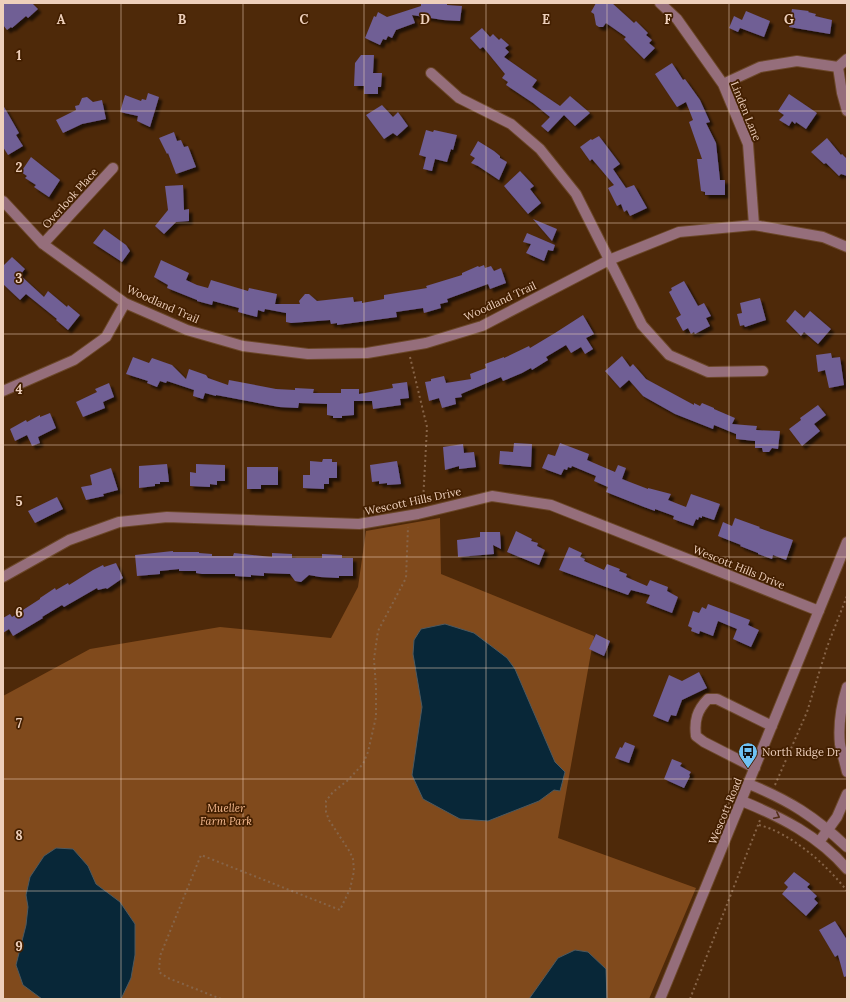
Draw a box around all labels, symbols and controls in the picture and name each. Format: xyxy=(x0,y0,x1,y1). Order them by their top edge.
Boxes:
text: A xyxy=(57,11,66,28)
text: B xyxy=(178,11,187,28)
text: C xyxy=(300,11,309,28)
text: D xyxy=(420,11,430,28)
text: E xyxy=(542,11,550,28)
text: F xyxy=(664,11,672,28)
text: G xyxy=(784,11,794,28)
text: 1 xyxy=(16,47,22,64)
street label: Linden Lane xyxy=(728,79,764,143)
text: 2 xyxy=(16,159,23,176)
street label: Overlook Place xyxy=(39,165,101,231)
text: 3 xyxy=(15,270,23,287)
street label: Woodland Trail xyxy=(462,278,538,324)
street label: Woodland Trail xyxy=(124,282,202,326)
text: 4 xyxy=(15,381,23,398)
street label: Wescott Hills Drive xyxy=(363,484,463,518)
text: 5 xyxy=(15,493,23,510)
street label: Wescott Hills Drive xyxy=(691,542,787,592)
text: 6 xyxy=(15,604,23,621)
text: 7 xyxy=(16,715,22,732)
bus stop icon: North Ridge Dr xyxy=(737,741,759,769)
place label: North Ridge Dr xyxy=(762,745,840,759)
street label: Wescott Road xyxy=(705,775,745,846)
park label: Mueller Farm Park xyxy=(200,801,252,828)
one-way arrow xyxy=(773,812,781,819)
text: 8 xyxy=(15,827,23,844)
text: 9 xyxy=(15,938,23,955)

